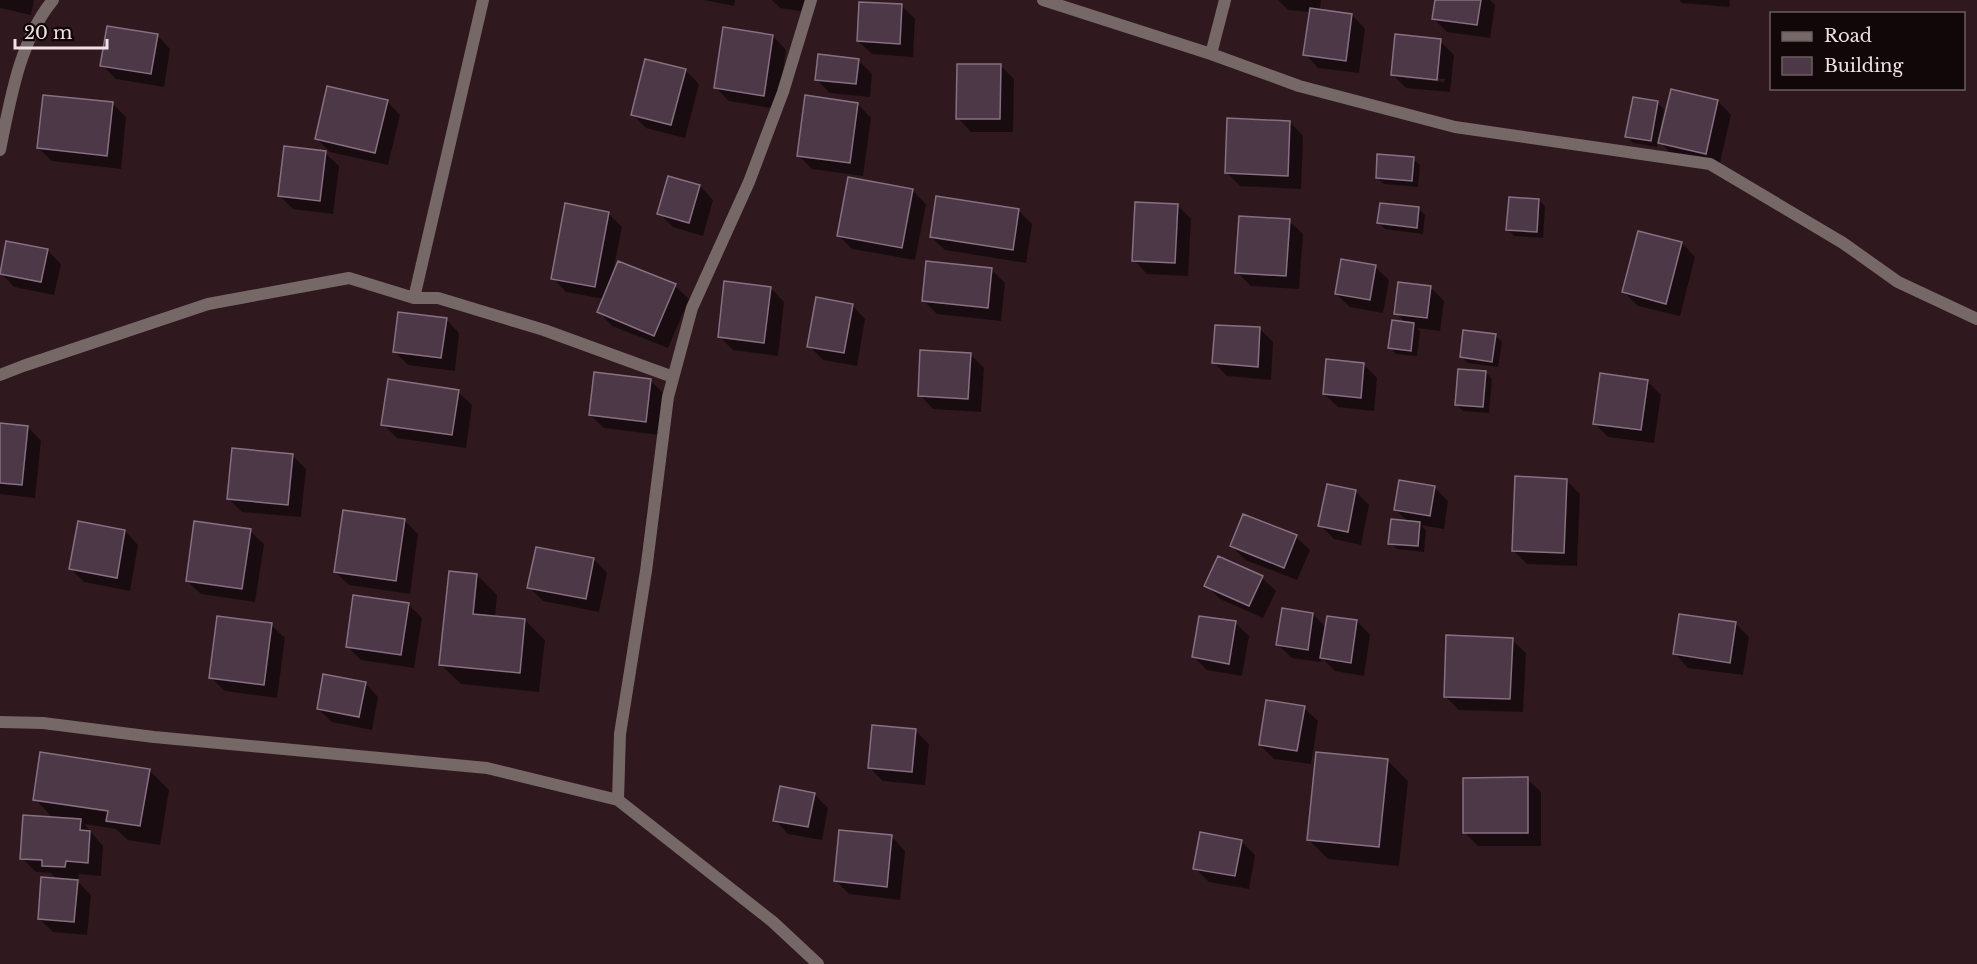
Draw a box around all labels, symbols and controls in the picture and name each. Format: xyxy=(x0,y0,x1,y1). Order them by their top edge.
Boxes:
scale bar xyxy=(15,12,106,50)
legend xyxy=(1770,12,1965,90)
text: 20 m xyxy=(24,22,72,44)
text: Road xyxy=(1824,25,1872,47)
text: Building xyxy=(1824,55,1903,77)

